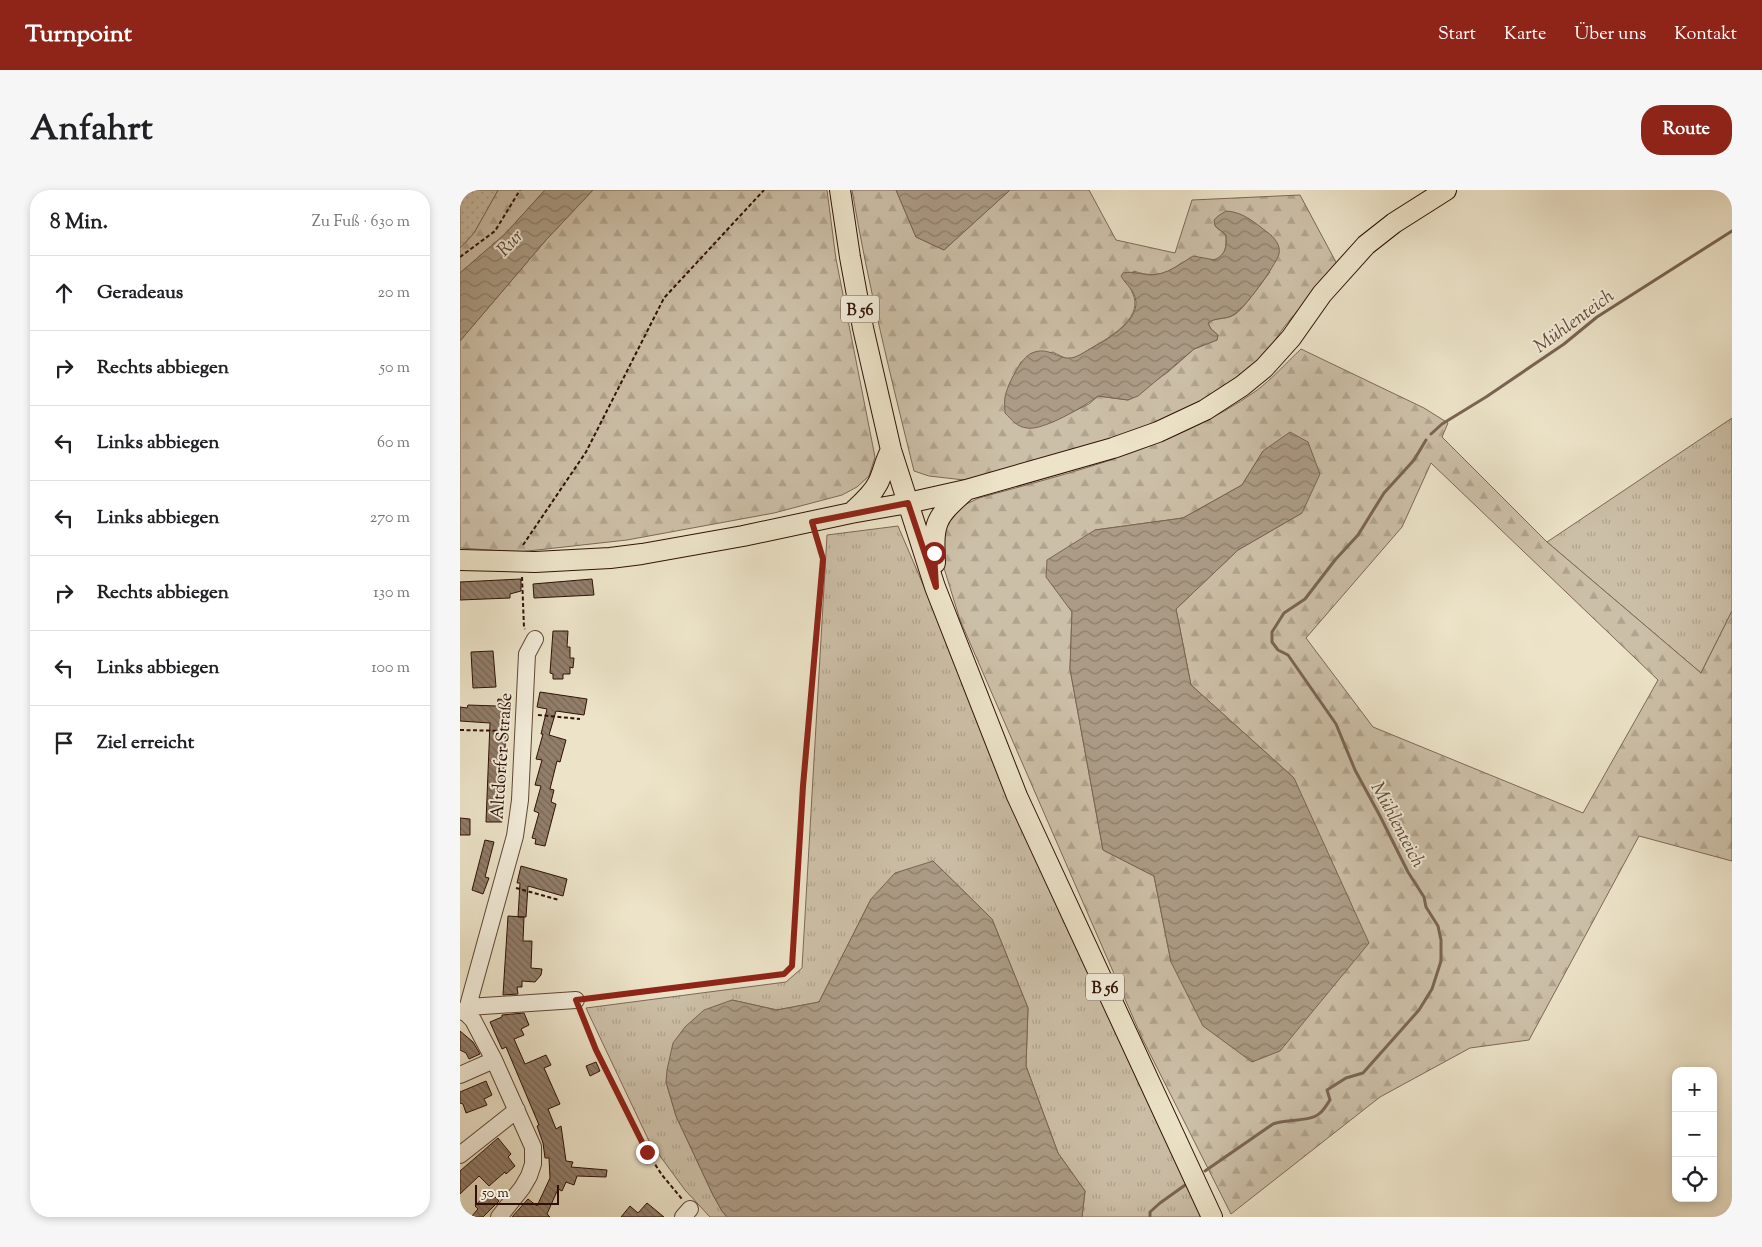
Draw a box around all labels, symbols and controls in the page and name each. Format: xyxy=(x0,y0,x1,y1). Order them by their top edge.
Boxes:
text: Turnpoint xyxy=(25,18,132,52)
text: Start xyxy=(1438,22,1476,48)
text: Karte xyxy=(1504,22,1546,48)
text: Über uns xyxy=(1574,22,1646,48)
text: Kontakt xyxy=(1674,22,1737,48)
text: Anfahrt xyxy=(30,105,153,156)
button: Route xyxy=(1641,105,1732,155)
text: 8 Min. xyxy=(50,208,108,238)
text: Zu Fuß · 630 m xyxy=(312,211,410,234)
water label: Rur xyxy=(491,224,531,263)
icon: ahead xyxy=(50,279,78,307)
text: Geradeaus xyxy=(97,280,183,307)
text: 20 m xyxy=(377,282,410,305)
water label: Mühlenteich xyxy=(1529,283,1621,360)
road number: B 56 xyxy=(841,296,879,322)
icon: right xyxy=(50,354,78,382)
text: Rechts abbiegen xyxy=(97,355,229,382)
text: 50 m xyxy=(379,357,410,380)
icon: left xyxy=(50,429,78,457)
text: Links abbiegen xyxy=(97,430,220,457)
text: 60 m xyxy=(377,432,410,455)
icon: left xyxy=(50,504,78,532)
text: Links abbiegen xyxy=(97,505,220,532)
text: 270 m xyxy=(370,507,410,530)
route start xyxy=(923,542,946,565)
icon: right xyxy=(50,579,78,607)
text: Rechts abbiegen xyxy=(97,580,229,607)
text: 130 m xyxy=(373,582,410,605)
icon: left xyxy=(50,654,78,682)
text: Links abbiegen xyxy=(97,655,220,682)
text: 100 m xyxy=(371,657,410,680)
street label: Altdorfer Straße xyxy=(486,692,520,820)
icon: arrive xyxy=(50,729,78,757)
text: Ziel erreicht xyxy=(97,730,194,757)
water label: Mühlenteich xyxy=(1363,777,1431,874)
road number: B 56 xyxy=(1086,974,1124,1000)
map controls xyxy=(1672,1067,1717,1202)
button: + xyxy=(1672,1067,1717,1112)
button: − xyxy=(1672,1112,1717,1157)
route end xyxy=(636,1141,659,1164)
button: locate xyxy=(1672,1157,1717,1202)
scale bar xyxy=(475,1182,559,1205)
text: 50 m xyxy=(482,1184,509,1204)

